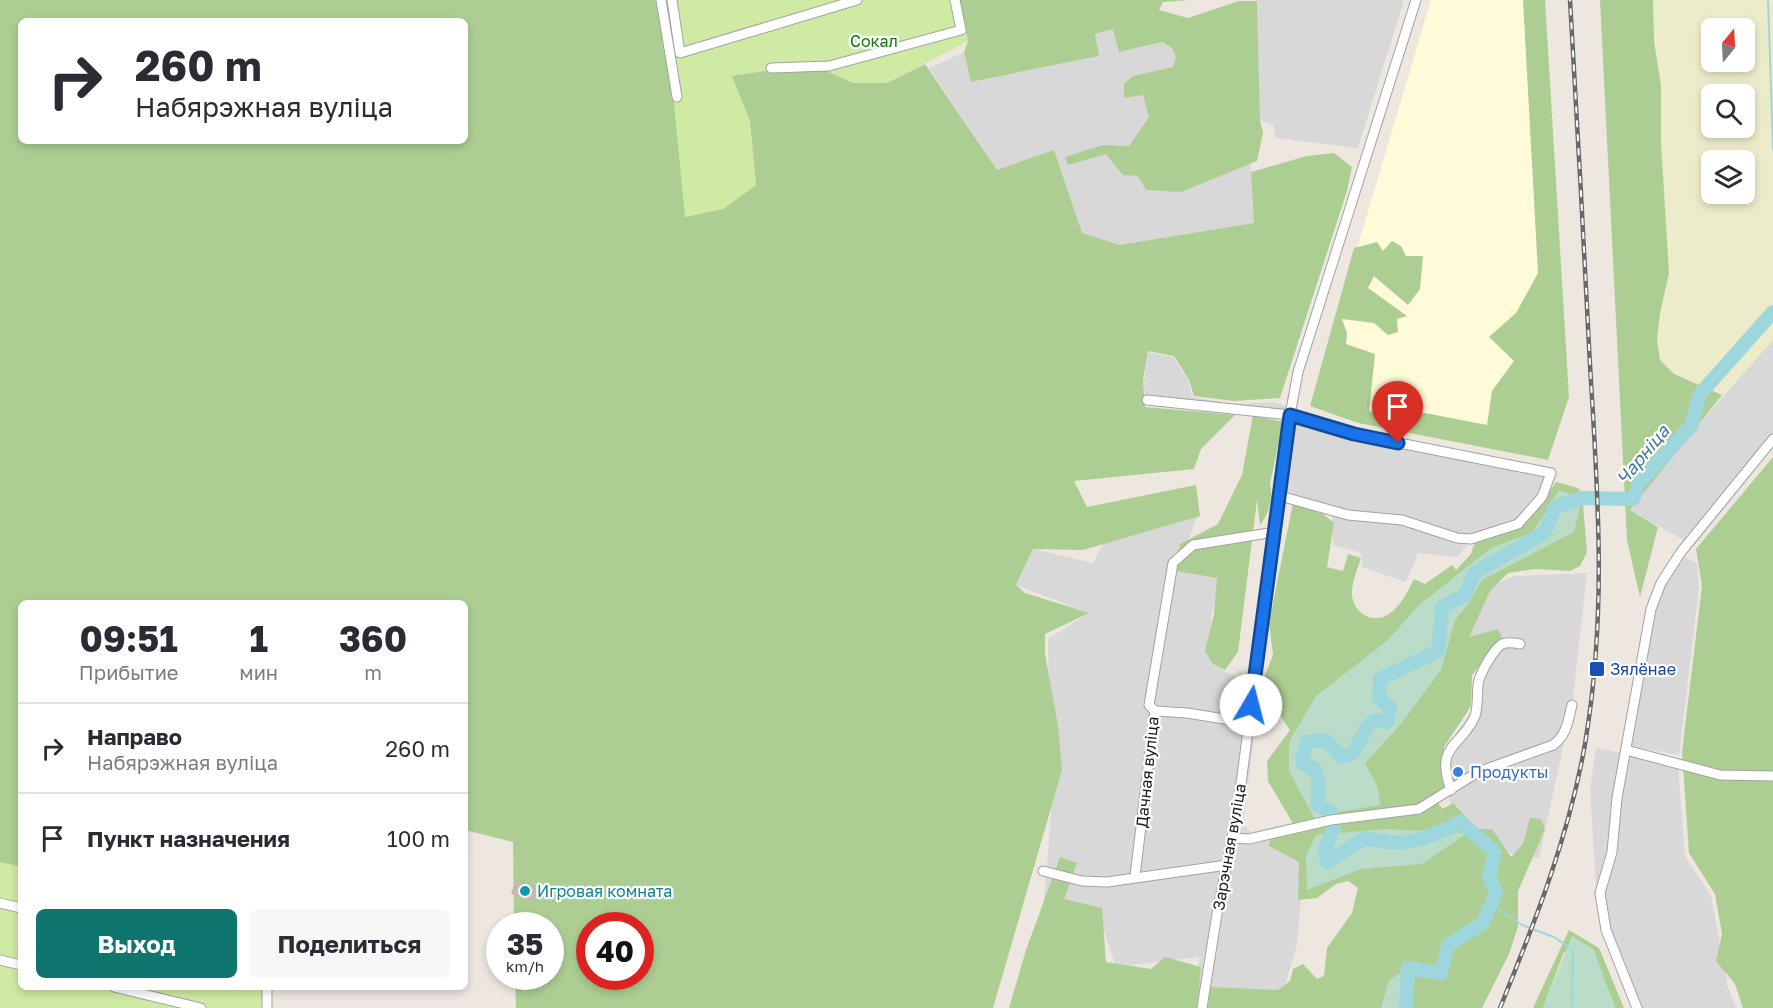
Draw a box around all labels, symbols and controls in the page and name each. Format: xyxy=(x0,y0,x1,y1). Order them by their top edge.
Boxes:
north arrow xyxy=(1701,18,1755,72)
map controls xyxy=(1701,18,1755,204)
park label: Сокал xyxy=(850,31,898,51)
text: 260 m xyxy=(135,40,262,90)
icon: right xyxy=(36,42,114,120)
button: search xyxy=(1701,84,1755,138)
text: Набярэжная вуліца xyxy=(135,91,393,123)
button: layers xyxy=(1701,150,1755,204)
pin xyxy=(1372,381,1423,443)
icon: arrive xyxy=(1381,390,1414,423)
water label: Чарніца xyxy=(1611,420,1674,488)
text: 09:51 xyxy=(79,617,178,660)
text: 1 xyxy=(249,617,268,660)
text: 360 xyxy=(339,617,407,660)
place label: Зялёнае xyxy=(1610,659,1676,679)
text: Прибытие xyxy=(79,660,178,684)
text: мин xyxy=(239,660,278,684)
text: m xyxy=(364,660,382,684)
marker: Зялёнае xyxy=(1588,660,1606,678)
position arrow xyxy=(1219,673,1283,737)
street label: Дачная вуліца xyxy=(1131,715,1163,829)
text: Направо xyxy=(87,723,182,750)
icon: right xyxy=(36,732,69,765)
text: 260 m xyxy=(385,735,450,762)
text: Набярэжная вуліца xyxy=(87,750,278,774)
place label: Продукты xyxy=(1470,762,1548,782)
marker: Продукты xyxy=(1451,765,1465,779)
street label: Зарэчная вуліца xyxy=(1208,782,1250,912)
icon: arrive xyxy=(36,822,69,855)
text: Пункт назначения xyxy=(87,825,290,852)
text: 100 m xyxy=(387,825,450,852)
place label: Игровая комната xyxy=(537,881,672,901)
marker: Игровая комната xyxy=(518,884,532,898)
button: Выход xyxy=(36,909,237,978)
button: Поделиться xyxy=(249,909,450,978)
speed limit sign: 40 xyxy=(576,912,654,990)
text: 35 xyxy=(507,926,543,962)
text: km/h xyxy=(506,957,544,975)

